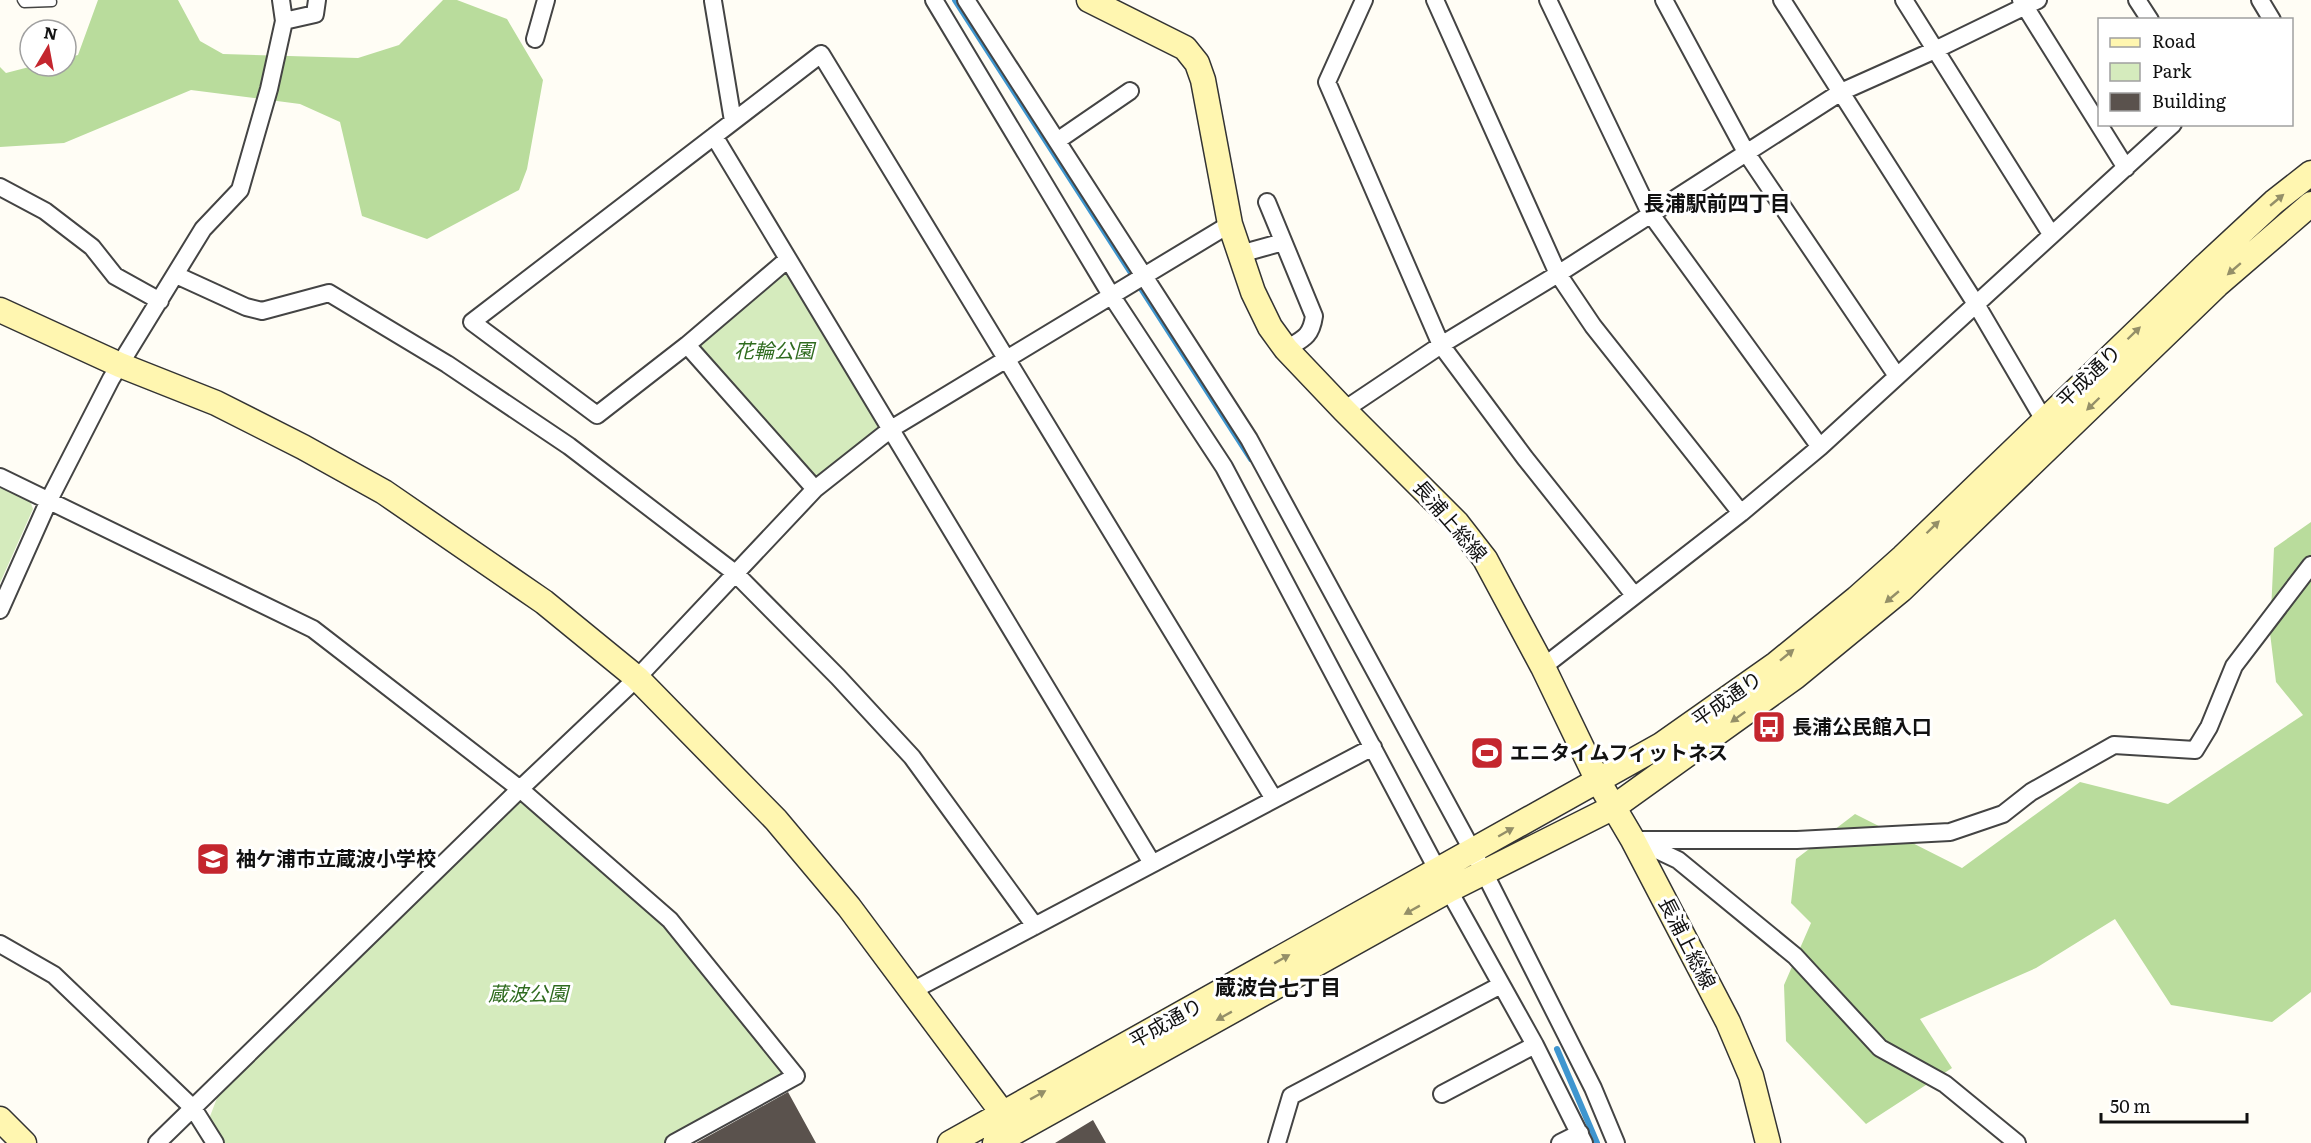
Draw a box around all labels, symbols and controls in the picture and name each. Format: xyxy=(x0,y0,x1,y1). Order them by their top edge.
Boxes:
north arrow xyxy=(18,18,78,78)
legend xyxy=(2098,18,2293,126)
text: N xyxy=(42,19,59,45)
text: Road xyxy=(2152,27,2196,54)
text: Park xyxy=(2152,57,2193,84)
text: Building xyxy=(2152,87,2227,114)
district label: 長浦駅前四丁目 xyxy=(1644,186,1791,217)
one-way arrow xyxy=(2269,194,2285,207)
one-way arrow xyxy=(2227,262,2242,275)
one-way arrow xyxy=(2127,327,2141,341)
park label: 花輪公園 xyxy=(734,334,817,364)
street label: 平成通り xyxy=(2048,336,2127,413)
one-way arrow xyxy=(2086,397,2101,411)
street label: 長浦上総線 xyxy=(1407,472,1496,567)
one-way arrow xyxy=(1926,520,1941,534)
one-way arrow xyxy=(1885,590,1900,603)
one-way arrow xyxy=(1779,650,1794,662)
street label: 平成通り xyxy=(1684,662,1767,733)
bus stop icon: 長浦公民館入口 xyxy=(1751,709,1787,745)
place label: 長浦公民館入口 xyxy=(1792,710,1932,740)
one-way arrow xyxy=(1731,711,1747,723)
sports icon: エニタイムフィットネス xyxy=(1469,735,1505,771)
place label: エニタイムフィットネス xyxy=(1510,736,1728,766)
one-way arrow xyxy=(1498,827,1515,837)
school or university icon: 袖ケ浦市立蔵波小学校 xyxy=(195,841,231,877)
place label: 袖ケ浦市立蔵波小学校 xyxy=(236,842,436,872)
street label: 長浦上総線 xyxy=(1653,891,1725,993)
one-way arrow xyxy=(1404,905,1421,915)
one-way arrow xyxy=(1274,953,1290,964)
district label: 蔵波台七丁目 xyxy=(1215,970,1341,1001)
park label: 蔵波公園 xyxy=(488,977,571,1007)
street label: 平成通り xyxy=(1123,989,1207,1054)
one-way arrow xyxy=(1215,1011,1232,1021)
scale bar xyxy=(2101,1086,2246,1124)
one-way arrow xyxy=(1030,1090,1047,1100)
text: 50 m xyxy=(2110,1092,2151,1119)

